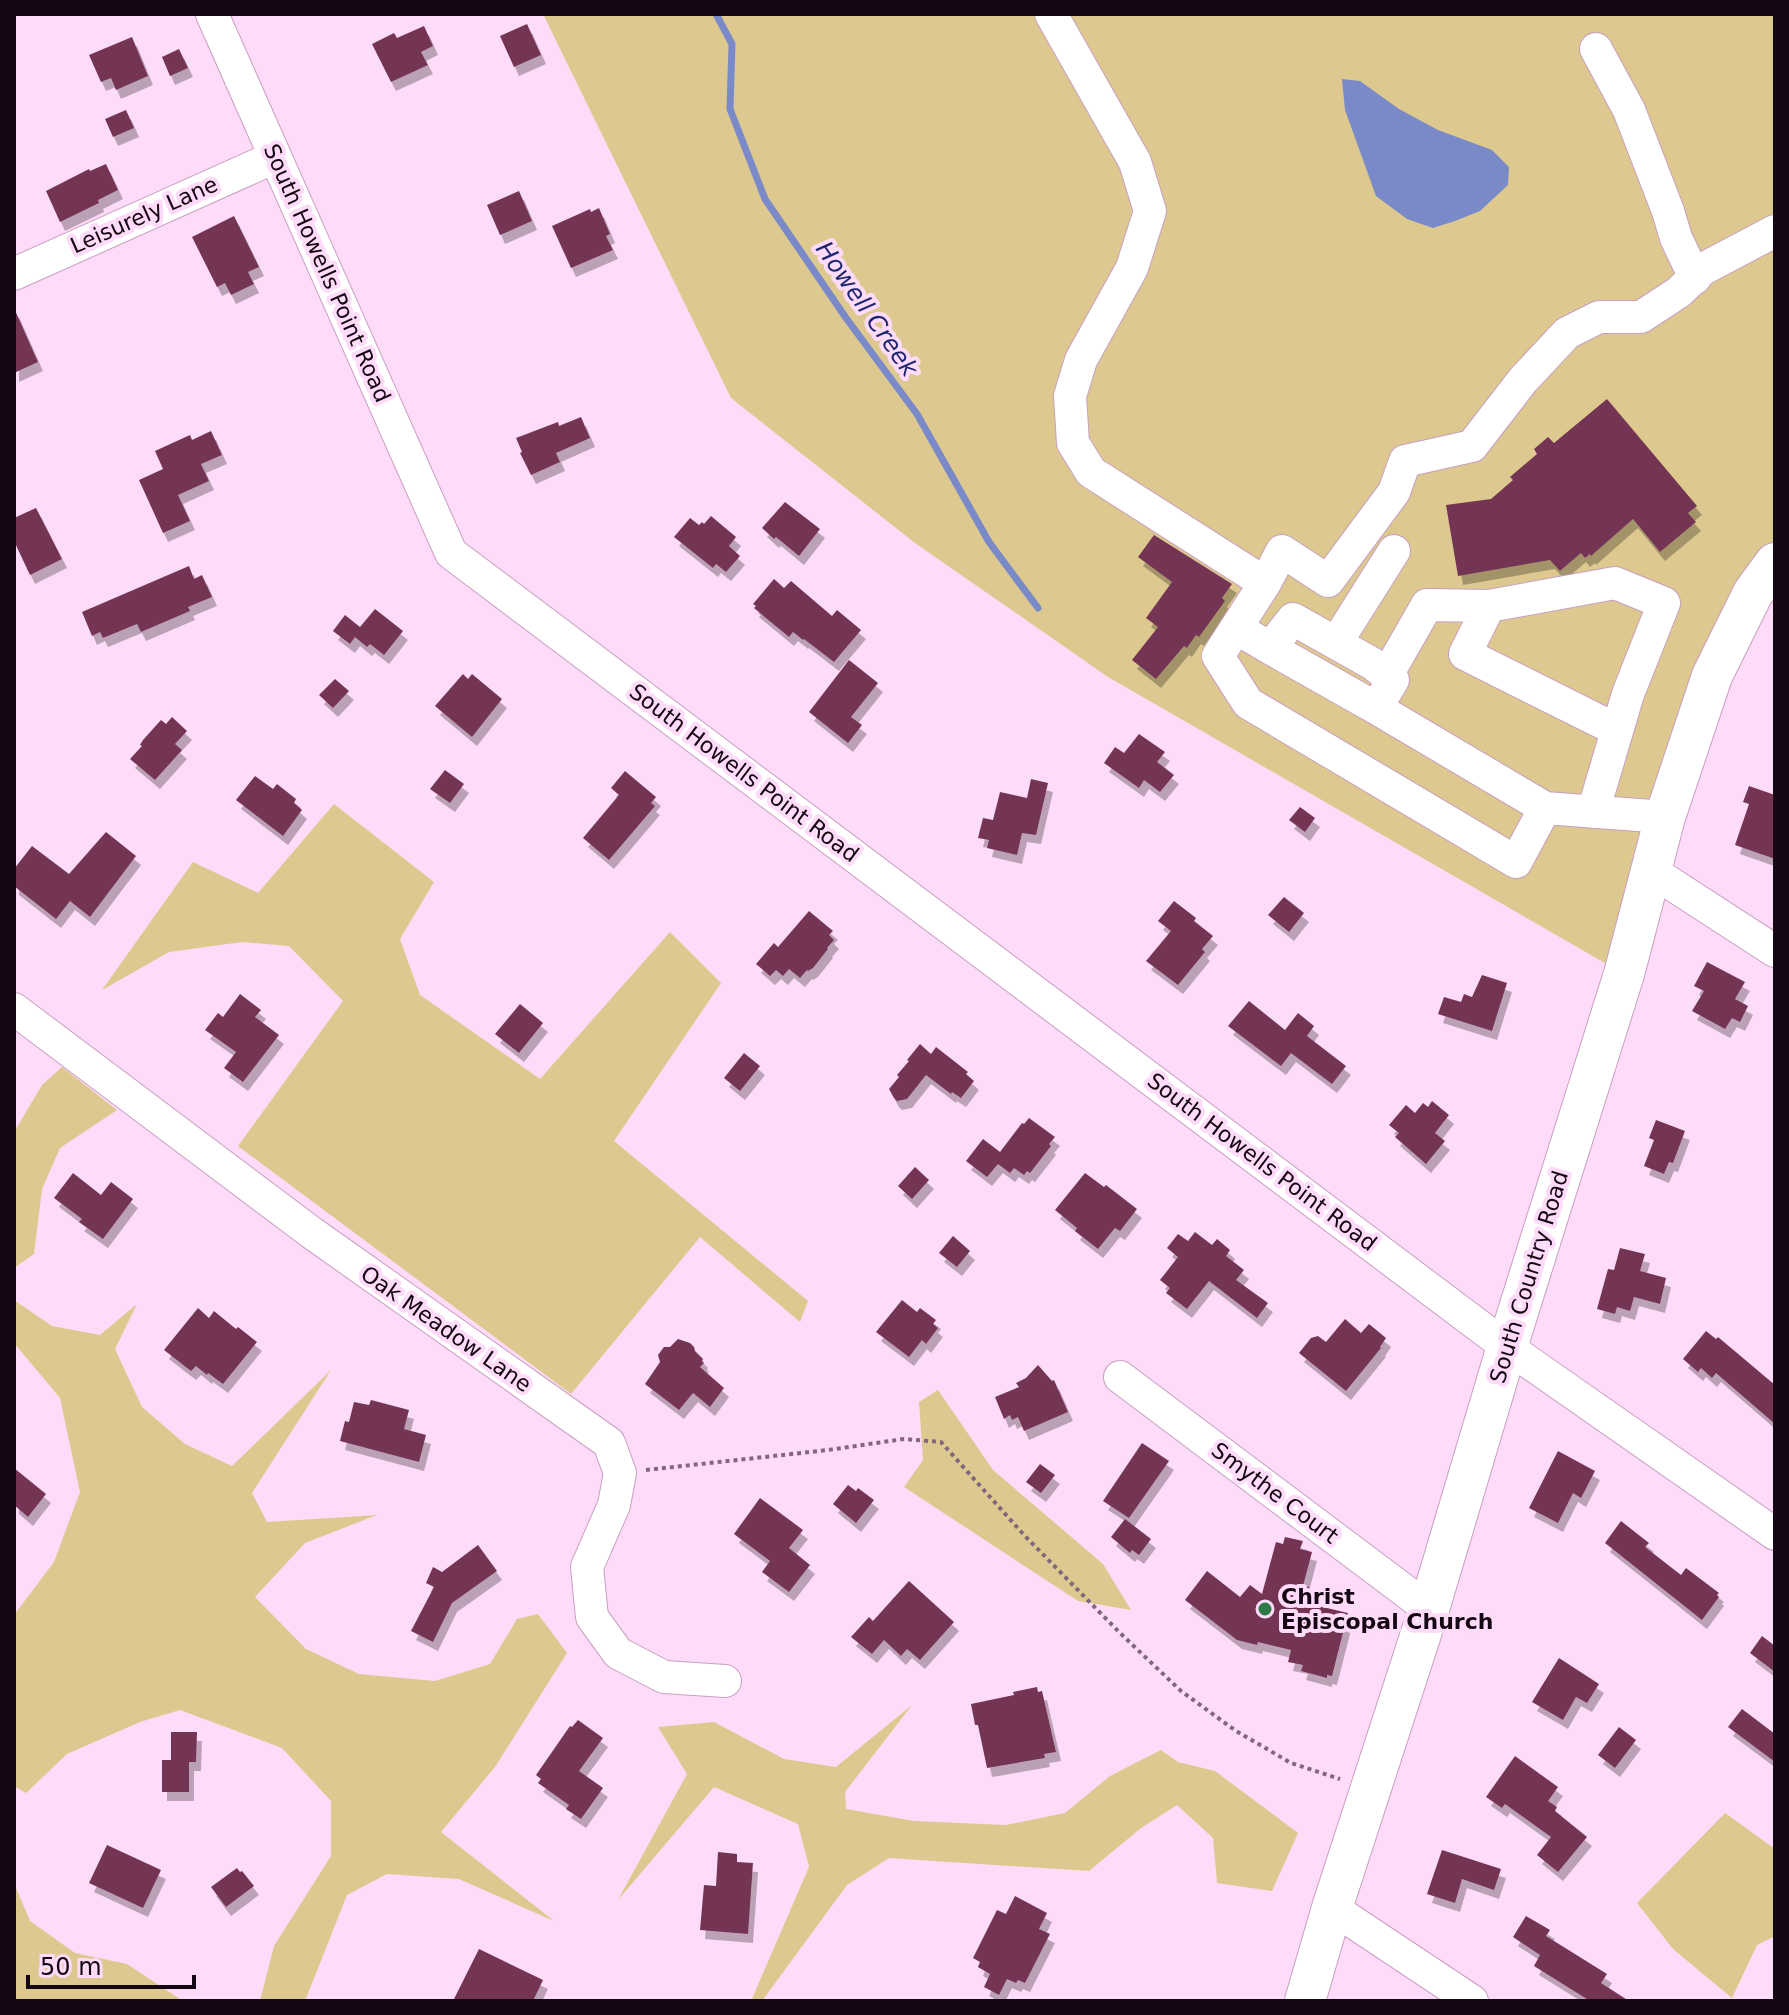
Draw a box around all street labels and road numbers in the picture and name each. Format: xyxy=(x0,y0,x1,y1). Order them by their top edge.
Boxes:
street label: South Howells Point Road xyxy=(259,140,395,406)
street label: Leisurely Lane xyxy=(67,171,221,259)
street label: South Howells Point Road xyxy=(625,679,863,867)
street label: South Howells Point Road xyxy=(1143,1068,1381,1256)
street label: South Country Road xyxy=(1485,1168,1573,1386)
street label: Oak Meadow Lane xyxy=(356,1261,536,1397)
street label: Smythe Court xyxy=(1207,1437,1343,1549)

